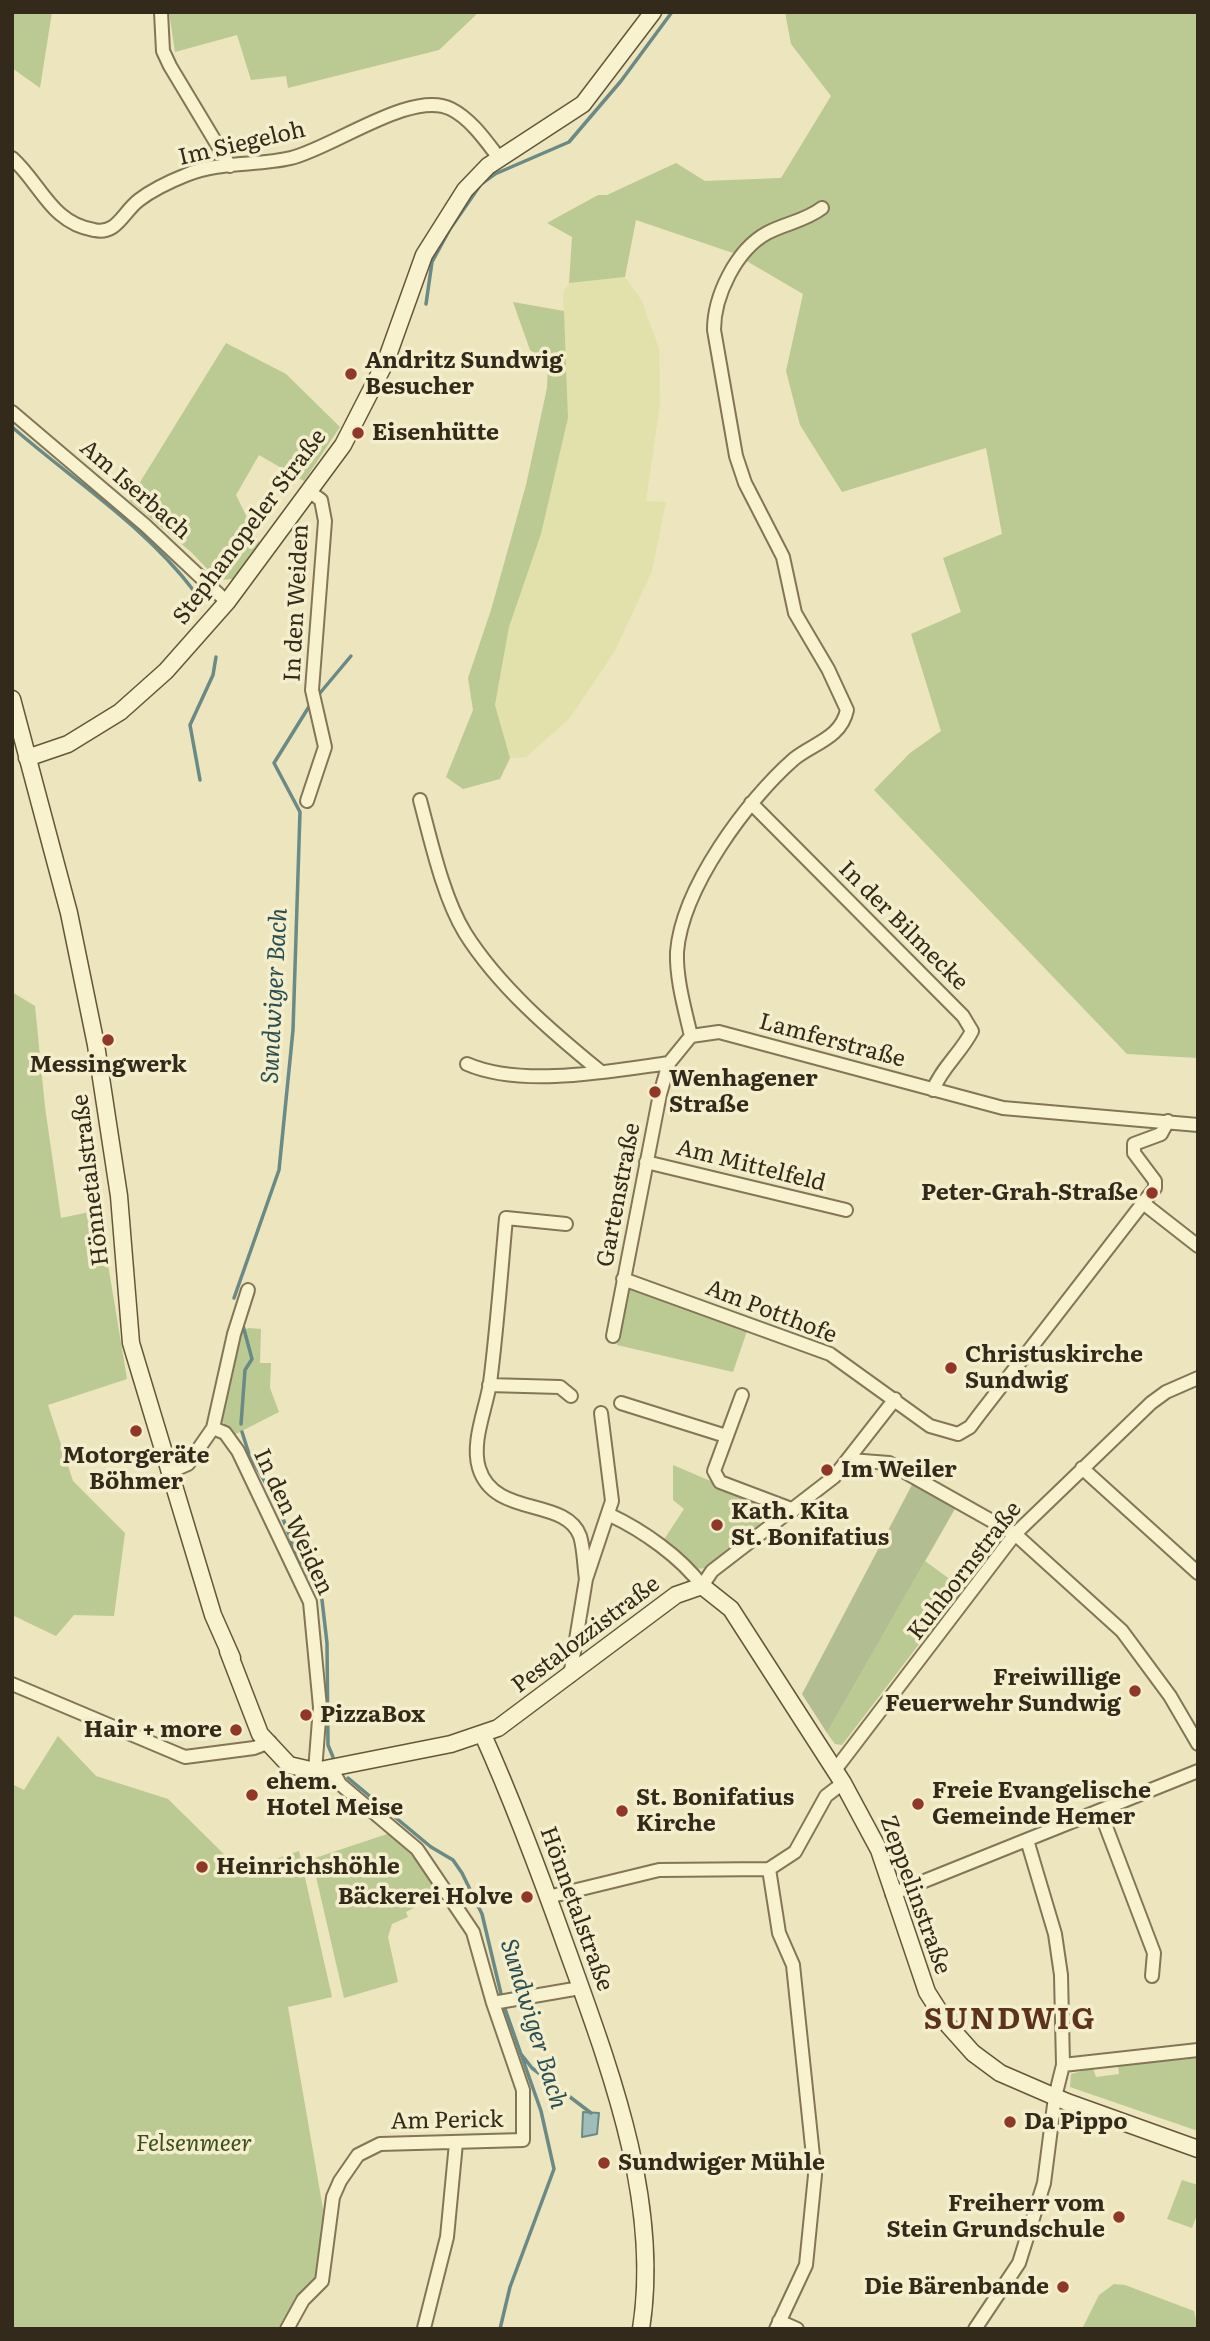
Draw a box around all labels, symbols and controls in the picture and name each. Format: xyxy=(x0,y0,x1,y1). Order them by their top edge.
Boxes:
street label: Im Siegeloh xyxy=(176,116,308,172)
place label: Andritz Sundwig Besucher xyxy=(365,347,563,401)
marker: Andritz Sundwig Besucher xyxy=(343,366,359,382)
place label: Eisenhütte xyxy=(372,419,499,447)
street label: Stephanopeler Straße xyxy=(168,424,332,630)
marker: Eisenhütte xyxy=(350,425,366,441)
street label: Am Iserbach xyxy=(74,434,196,546)
street label: In den Weiden xyxy=(279,523,315,683)
street label: In der Bilmecke xyxy=(832,855,974,997)
water label: Sundwiger Bach xyxy=(256,907,294,1085)
street label: Lamferstraße xyxy=(756,1008,908,1074)
marker: Messingwerk xyxy=(100,1032,116,1048)
place label: Messingwerk xyxy=(29,1051,187,1079)
place label: Wenhagener Straße xyxy=(669,1065,818,1119)
marker: Wenhagener Straße xyxy=(647,1084,663,1100)
street label: Hönnetalstraße xyxy=(67,1093,115,1267)
street label: Gartenstraße xyxy=(592,1121,646,1269)
street label: Am Mittelfeld xyxy=(674,1134,828,1198)
place label: Peter-Grah-Straße xyxy=(921,1179,1138,1207)
marker: Peter-Grah-Straße xyxy=(1144,1185,1160,1201)
street label: Am Potthofe xyxy=(702,1274,840,1350)
place label: Christuskirche Sundwig xyxy=(965,1341,1143,1395)
marker: Christuskirche Sundwig xyxy=(943,1360,959,1376)
marker: Motorgeräte Böhmer xyxy=(128,1423,144,1439)
place label: Motorgeräte Böhmer xyxy=(63,1442,209,1496)
street label: In den Weiden xyxy=(247,1445,339,1599)
place label: Im Weiler xyxy=(841,1456,957,1484)
marker: Im Weiler xyxy=(819,1462,835,1478)
street label: Kuhbornstraße xyxy=(902,1496,1028,1646)
place label: Kath. Kita St. Bonifatius xyxy=(731,1498,889,1552)
marker: Kath. Kita St. Bonifatius xyxy=(709,1517,725,1533)
street label: Pestalozzistraße xyxy=(507,1571,665,1699)
place label: Freiwillige Feuerwehr Sundwig xyxy=(885,1664,1121,1718)
marker: Freiwillige Feuerwehr Sundwig xyxy=(1127,1683,1143,1699)
place label: PizzaBox xyxy=(320,1701,425,1729)
marker: PizzaBox xyxy=(298,1707,314,1723)
place label: Hair + more xyxy=(84,1716,222,1744)
marker: Hair + more xyxy=(228,1722,244,1738)
place label: ehem. Hotel Meise xyxy=(266,1768,403,1822)
place label: Freie Evangelische Gemeinde Hemer xyxy=(932,1777,1151,1831)
place label: St. Bonifatius Kirche xyxy=(636,1784,794,1838)
marker: ehem. Hotel Meise xyxy=(244,1787,260,1803)
marker: Freie Evangelische Gemeinde Hemer xyxy=(910,1796,926,1812)
marker: St. Bonifatius Kirche xyxy=(614,1803,630,1819)
street label: Zeppelinstraße xyxy=(874,1812,956,1978)
street label: Hönnetalstraße xyxy=(533,1823,619,1995)
place label: Heinrichshöhle xyxy=(216,1853,400,1881)
marker: Heinrichshöhle xyxy=(194,1859,210,1875)
place label: Bäckerei Holve xyxy=(338,1883,513,1911)
marker: Bäckerei Holve xyxy=(519,1889,535,1905)
water label: Sundwiger Bach xyxy=(493,1936,573,2112)
district label: SUNDWIG xyxy=(925,2002,1095,2038)
street label: Am Perick xyxy=(390,2106,504,2136)
place label: Da Pippo xyxy=(1024,2108,1128,2136)
marker: Da Pippo xyxy=(1002,2114,1018,2130)
park label: Felsenmeer xyxy=(136,2130,252,2158)
place label: Sundwiger Mühle xyxy=(618,2149,825,2177)
marker: Sundwiger Mühle xyxy=(596,2155,612,2171)
place label: Freiherr vom Stein Grundschule xyxy=(886,2190,1105,2244)
marker: Freiherr vom Stein Grundschule xyxy=(1111,2209,1127,2225)
place label: Die Bärenbande xyxy=(864,2273,1049,2301)
marker: Die Bärenbande xyxy=(1055,2279,1071,2295)

